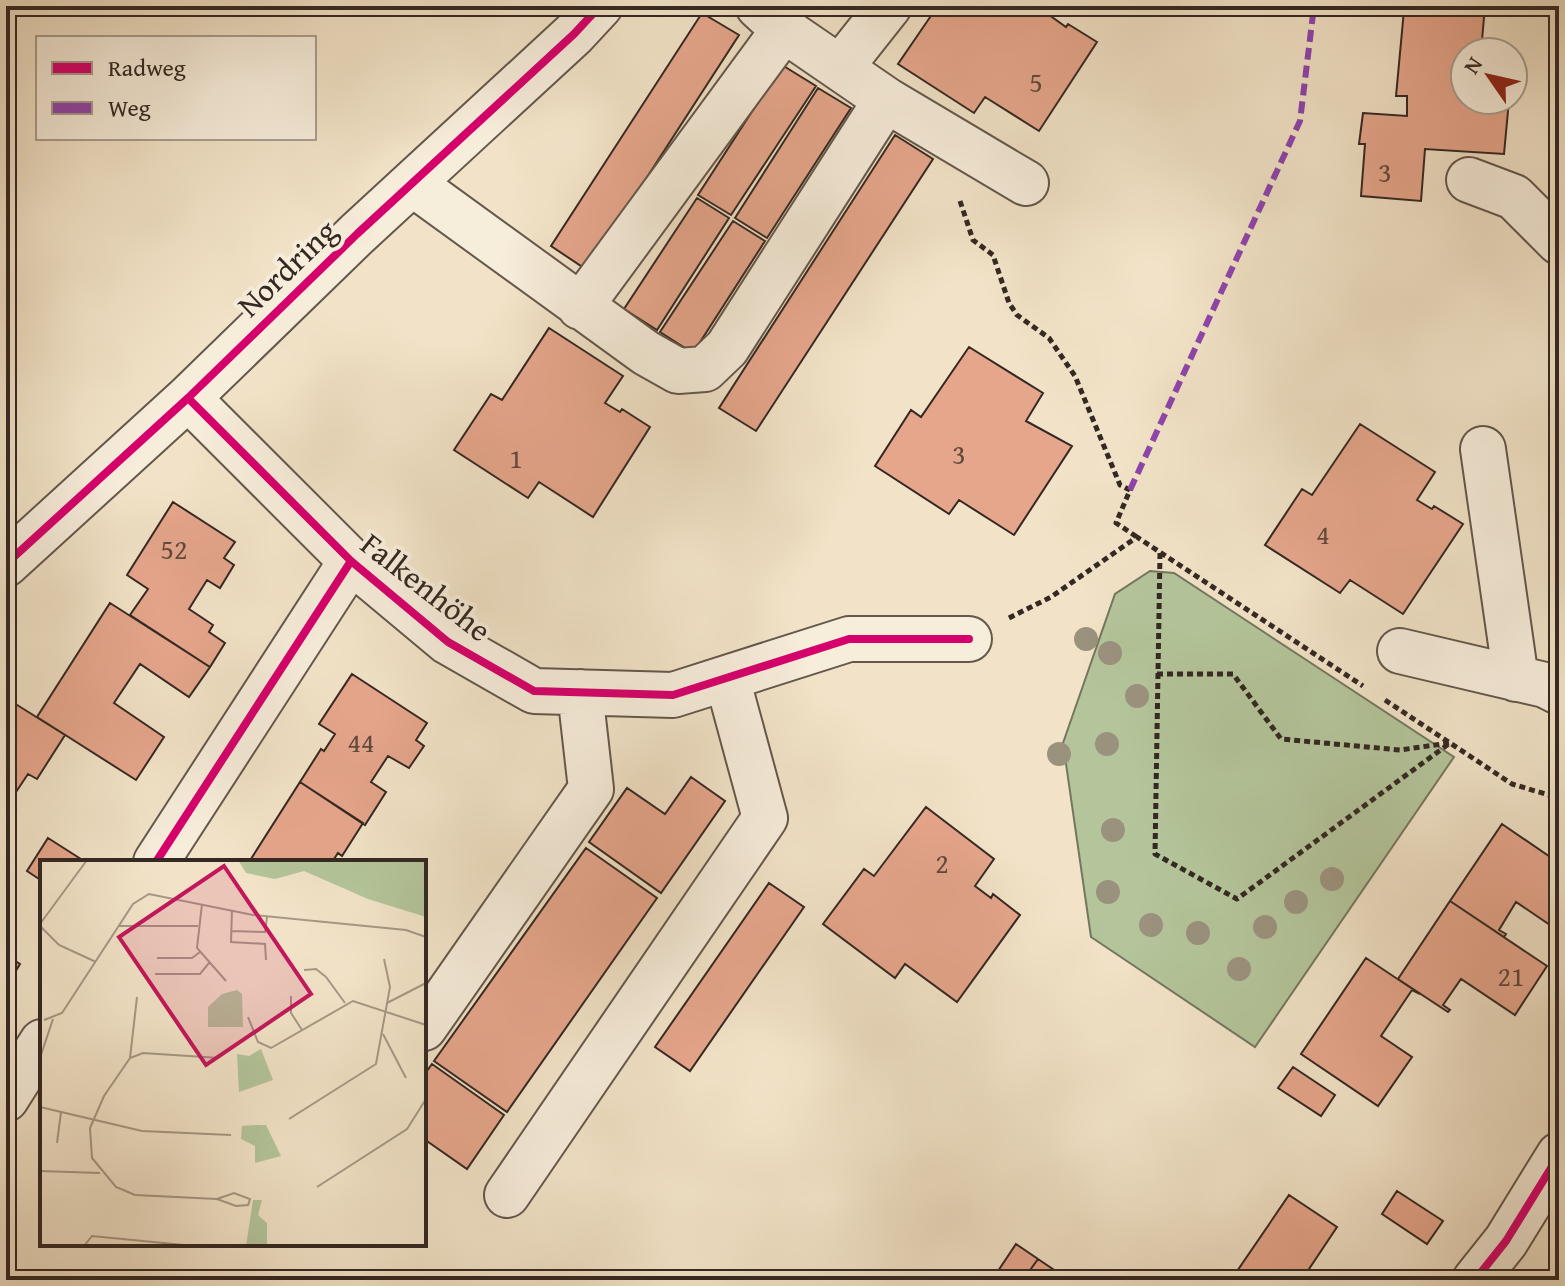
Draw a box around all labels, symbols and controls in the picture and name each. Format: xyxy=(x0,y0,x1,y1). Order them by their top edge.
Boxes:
legend xyxy=(36,36,316,140)
north arrow xyxy=(1449,36,1529,116)
text: Radweg xyxy=(108,50,186,85)
text: N xyxy=(1455,50,1490,80)
house number: 5 xyxy=(1029,61,1043,102)
text: Weg xyxy=(108,90,151,125)
house number: 3 xyxy=(1378,151,1392,192)
street label: Nordring xyxy=(226,208,347,327)
house number: 3 xyxy=(952,433,966,474)
house number: 1 xyxy=(509,437,523,478)
house number: 4 xyxy=(1316,513,1330,554)
street label: Falkenhöhe xyxy=(351,521,502,653)
house number: 52 xyxy=(161,528,187,569)
house number: 44 xyxy=(348,721,374,762)
house number: 2 xyxy=(935,842,949,883)
inset map xyxy=(40,860,426,1246)
house number: 21 xyxy=(1498,955,1524,996)

